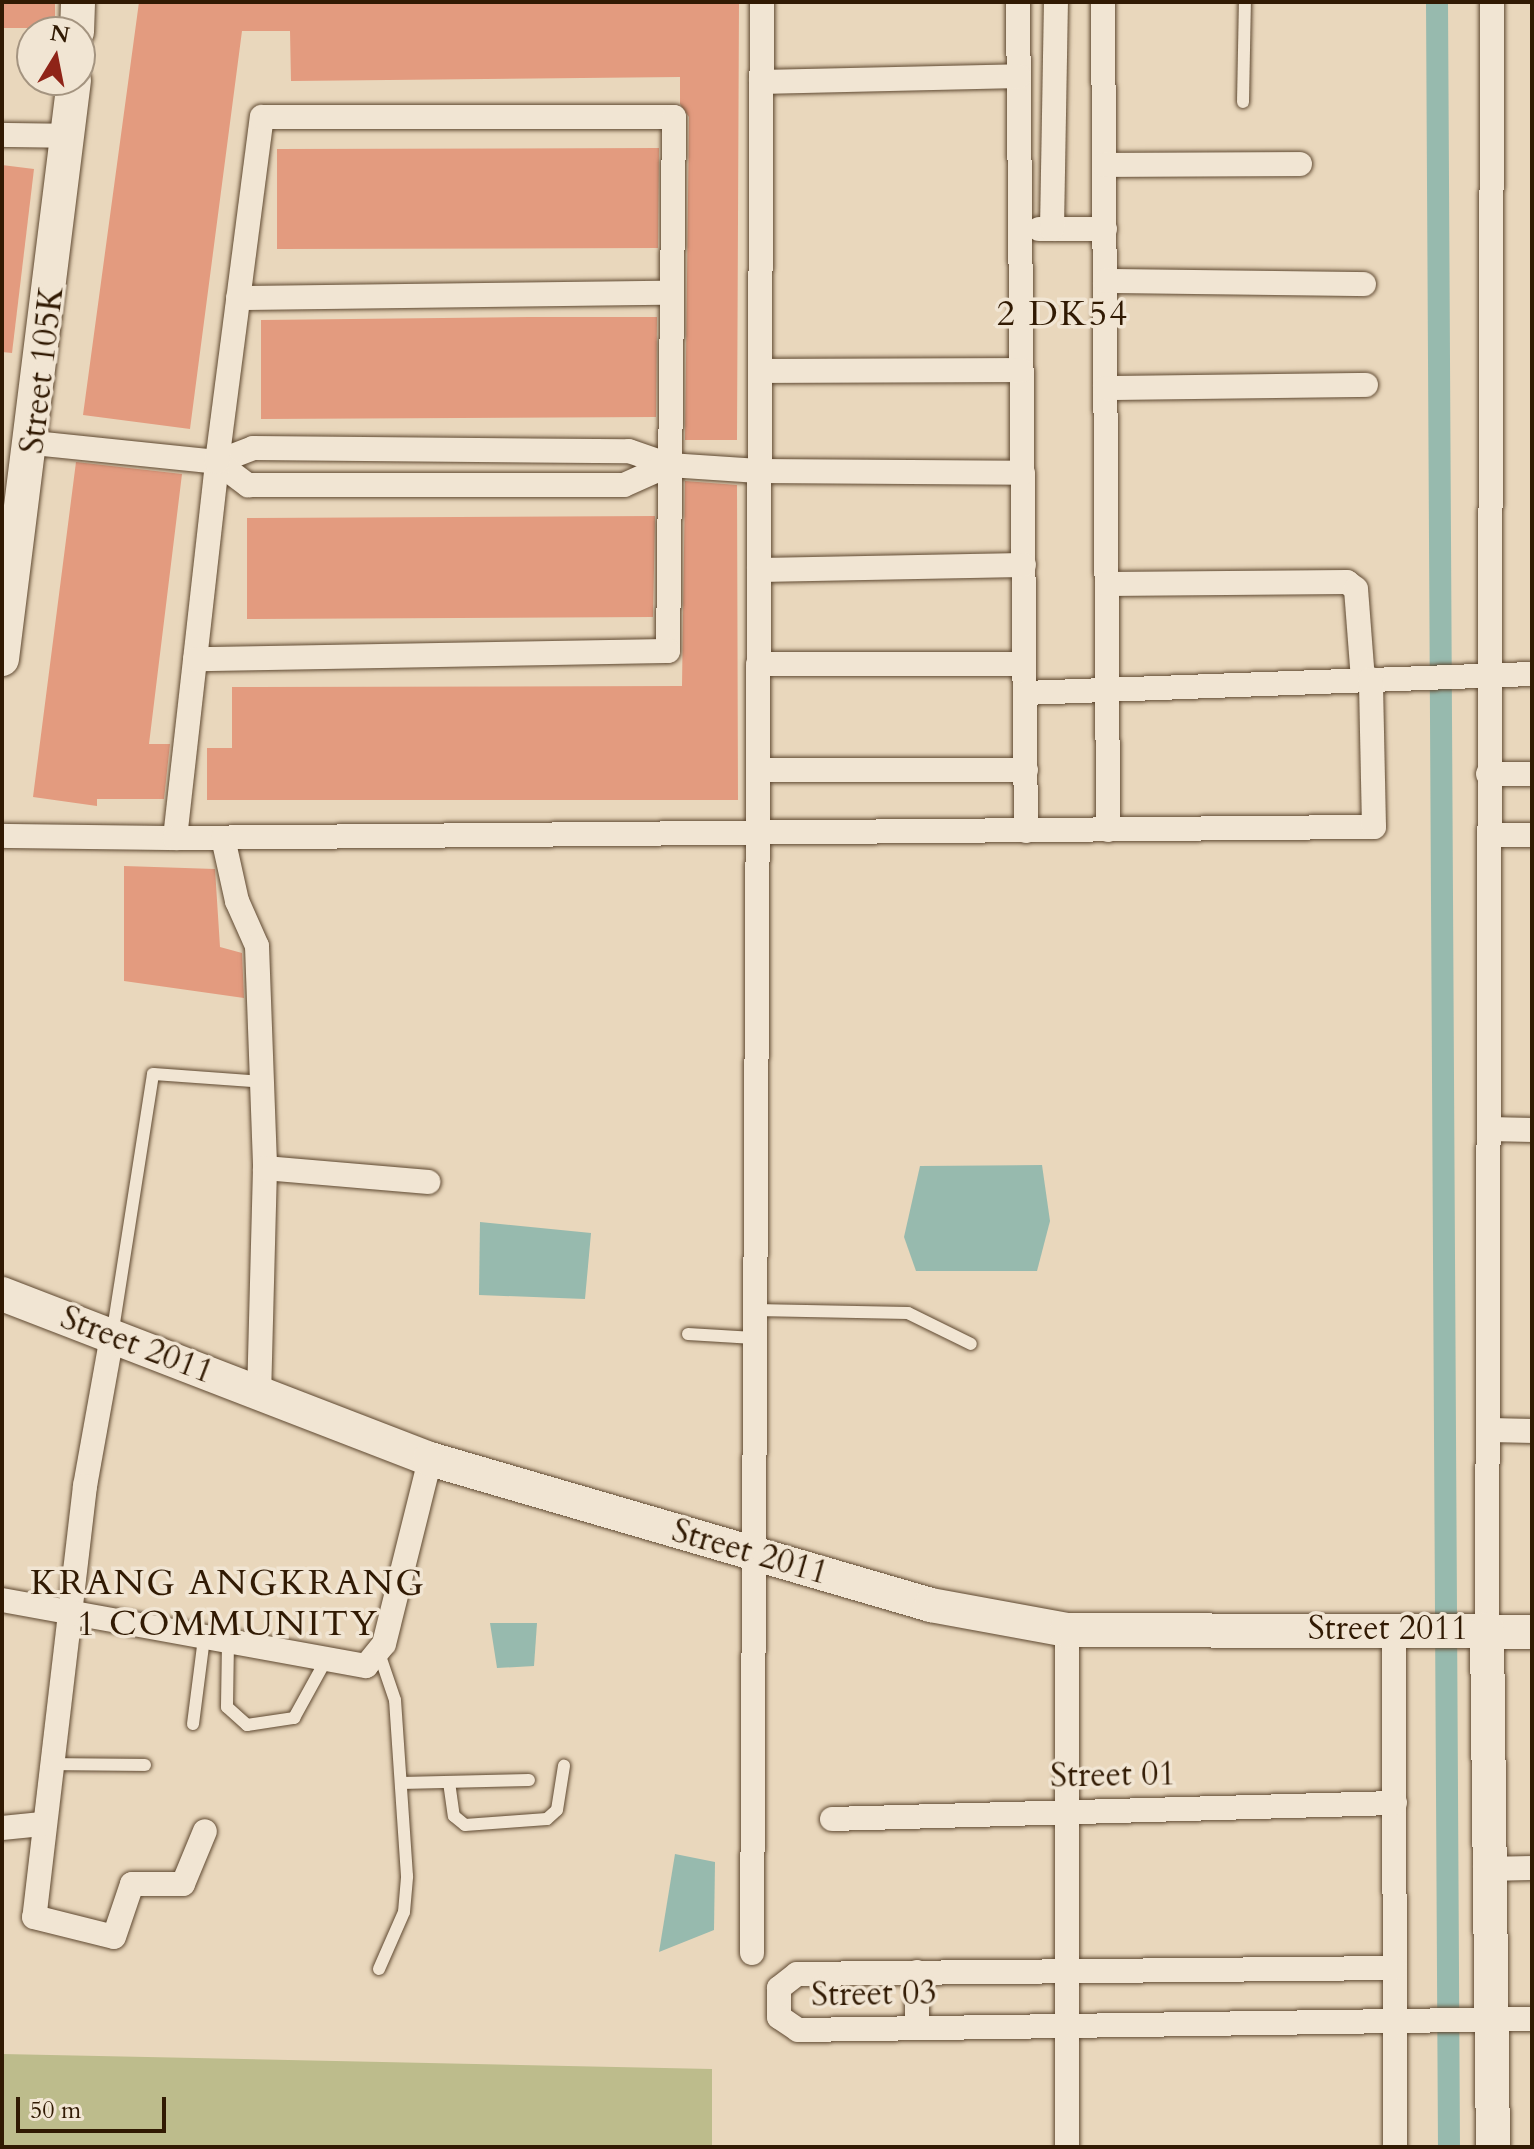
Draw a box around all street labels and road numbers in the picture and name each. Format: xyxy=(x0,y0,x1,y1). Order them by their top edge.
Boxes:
street label: Street 105K xyxy=(11,284,73,456)
street label: Street 2011 xyxy=(55,1297,219,1393)
street label: Street 2011 xyxy=(667,1510,833,1594)
street label: Street 2011 xyxy=(1308,1609,1468,1649)
street label: Street 01 xyxy=(1050,1754,1176,1796)
street label: Street 03 xyxy=(811,1973,937,2015)

